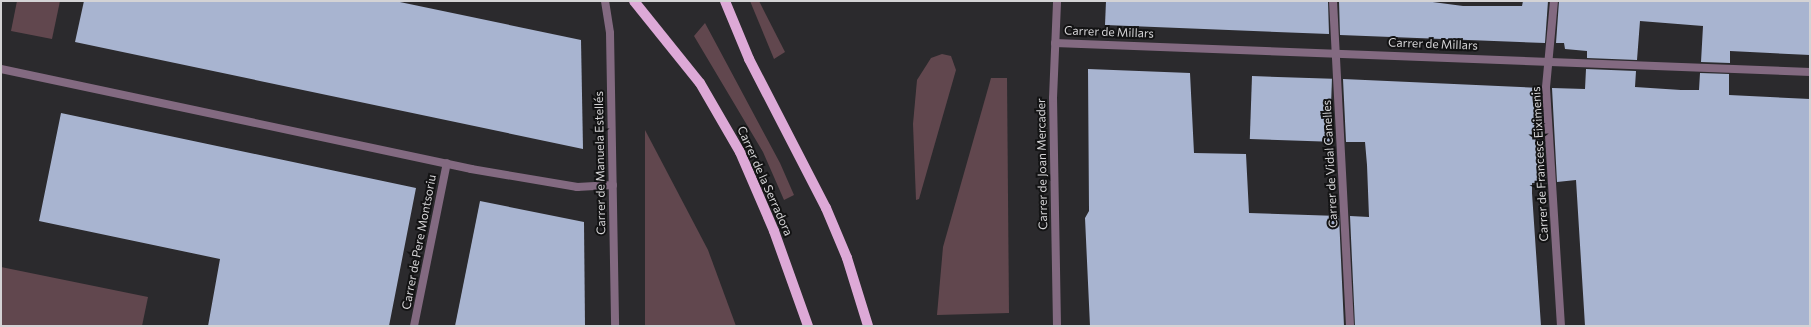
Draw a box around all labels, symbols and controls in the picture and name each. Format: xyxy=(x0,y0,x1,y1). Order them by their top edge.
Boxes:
street label: Carrer de Millars xyxy=(1064,23,1154,41)
street label: Carrer de Millars xyxy=(1388,35,1478,53)
street label: Carrer de Francesc Eiximenis xyxy=(1529,86,1551,242)
street label: Carrer de Manuela Estellés xyxy=(592,91,608,235)
street label: Carrer de Joan Mercader xyxy=(1034,98,1050,230)
street label: Carrer de Vidal Canelles xyxy=(1319,100,1341,228)
street label: Carrer de la Serradora xyxy=(734,124,796,238)
street label: Carrer de Pere Montsoriu xyxy=(399,173,439,311)

